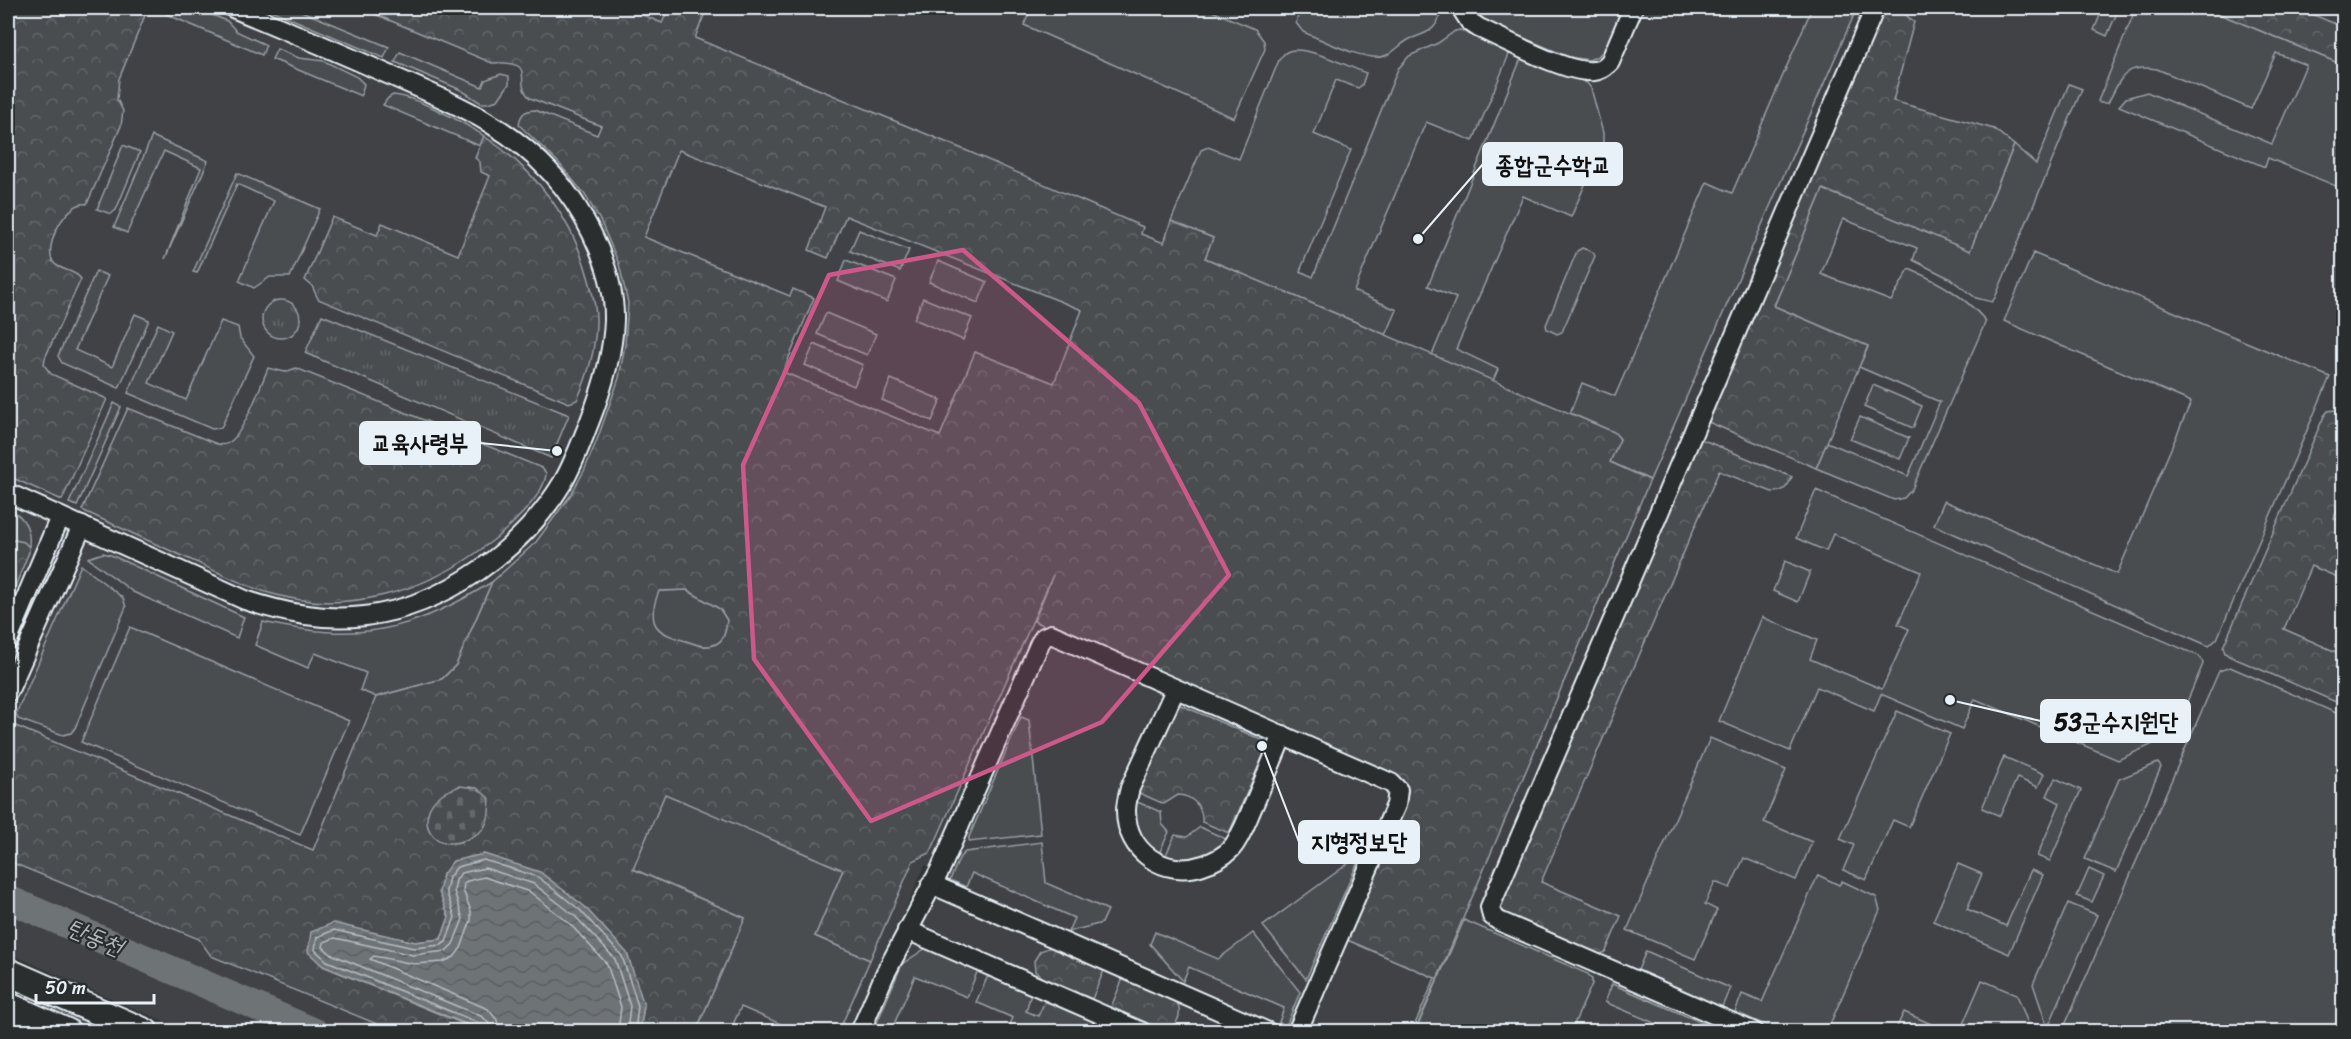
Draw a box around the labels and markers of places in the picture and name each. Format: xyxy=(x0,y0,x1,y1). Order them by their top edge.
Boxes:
callout: 종합군수학교 xyxy=(1483,143,1622,185)
callout: 교육사령부 xyxy=(360,422,480,464)
callout: 53군수지원단 xyxy=(2041,700,2190,742)
callout: 지형정보단 xyxy=(1299,821,1419,863)

